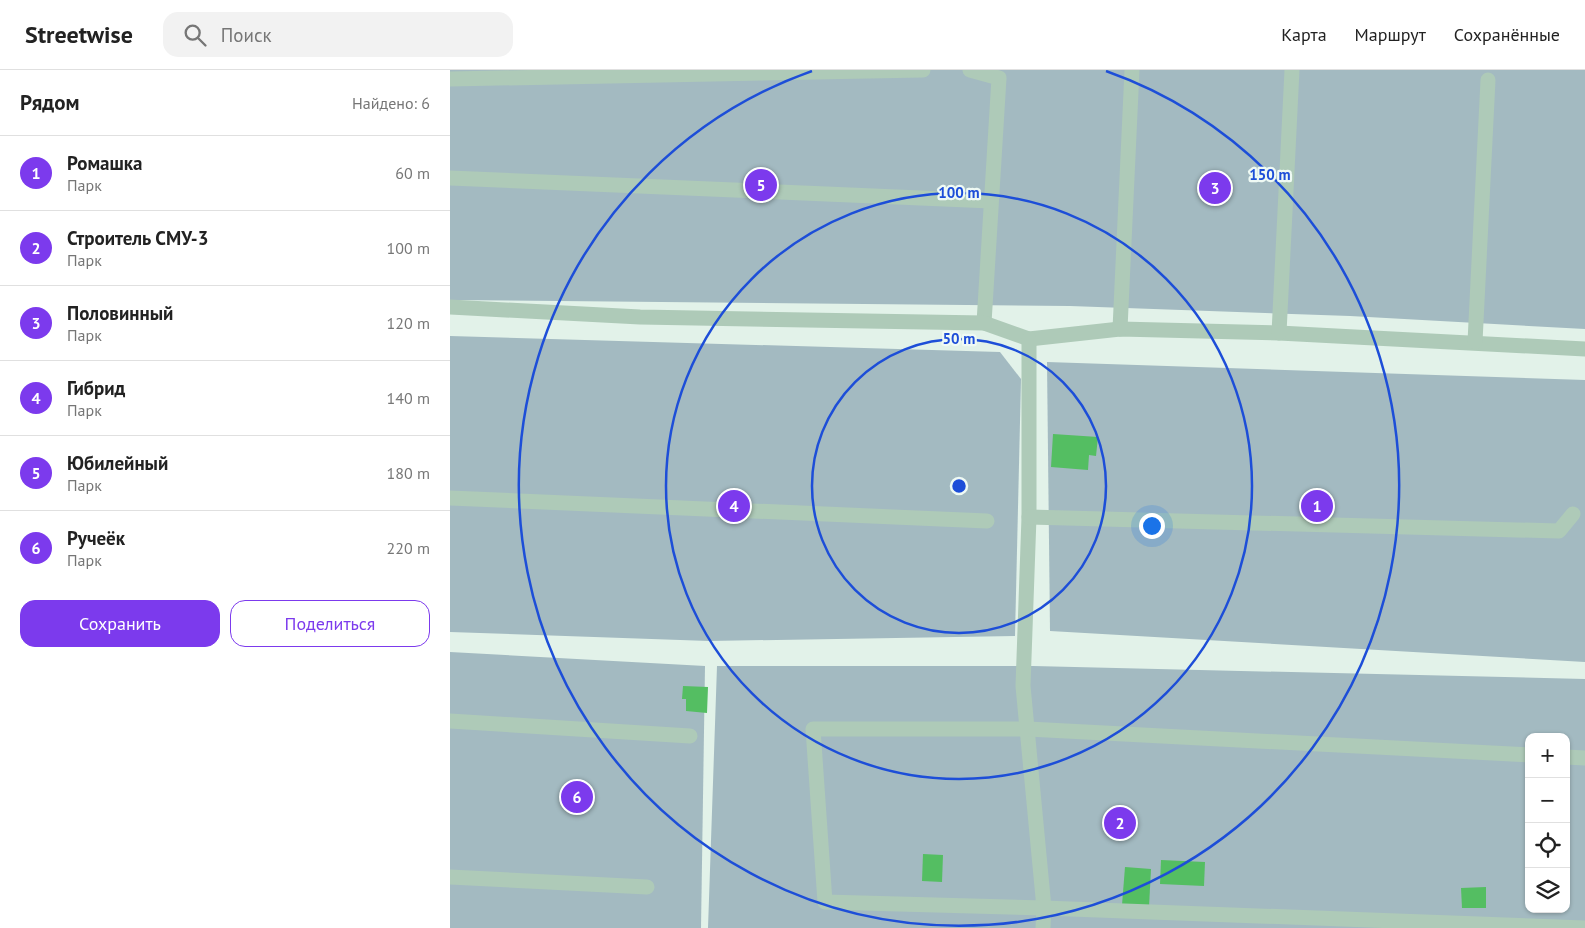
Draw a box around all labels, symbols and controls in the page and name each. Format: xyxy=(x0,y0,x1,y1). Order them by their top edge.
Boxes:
search box xyxy=(163,12,513,57)
text: Streetwise xyxy=(25,19,133,50)
icon: search xyxy=(181,21,209,49)
text: Поиск xyxy=(221,23,272,47)
text: Карта xyxy=(1281,23,1327,46)
text: Маршрут xyxy=(1355,23,1426,46)
text: Сохранённые xyxy=(1454,23,1560,46)
text: Рядом xyxy=(20,89,79,116)
text: Найдено: 6 xyxy=(352,93,430,113)
text: Ромашка xyxy=(67,151,143,175)
text: 1 xyxy=(31,163,41,183)
text: 60 m xyxy=(395,163,430,183)
text: 150 m xyxy=(1249,165,1291,184)
pin: 5 xyxy=(745,166,777,204)
pin: 3 xyxy=(1199,169,1231,207)
text: Парк xyxy=(67,175,102,195)
text: 100 m xyxy=(938,183,980,202)
text: Строитель СМУ-3 xyxy=(67,226,208,250)
text: 2 xyxy=(31,238,41,258)
text: 100 m xyxy=(387,238,430,258)
text: Парк xyxy=(67,250,102,270)
text: Половинный xyxy=(67,301,173,325)
text: 3 xyxy=(31,313,41,333)
text: 120 m xyxy=(387,313,430,333)
text: Парк xyxy=(67,325,102,345)
text: 50 m xyxy=(943,329,975,348)
text: Гибрид xyxy=(67,376,125,400)
text: 4 xyxy=(31,388,41,408)
text: 140 m xyxy=(387,388,430,408)
text: Парк xyxy=(67,400,102,420)
text: Юбилейный xyxy=(67,451,168,475)
text: 5 xyxy=(31,463,41,483)
text: 180 m xyxy=(387,463,430,483)
text: Парк xyxy=(67,475,102,495)
centre of rings xyxy=(950,477,968,495)
pin: 4 xyxy=(718,487,750,525)
pin: 1 xyxy=(1301,487,1333,525)
your location xyxy=(1139,513,1165,539)
text: Ручеёк xyxy=(67,526,125,550)
text: 6 xyxy=(31,538,41,558)
text: 220 m xyxy=(387,538,430,558)
text: Парк xyxy=(67,550,102,570)
button: Сохранить xyxy=(20,600,220,647)
button: Поделиться xyxy=(230,600,430,647)
map controls xyxy=(1525,733,1570,913)
button: + xyxy=(1525,733,1570,778)
pin: 6 xyxy=(561,778,593,816)
button: − xyxy=(1525,778,1570,823)
pin: 2 xyxy=(1104,804,1136,842)
button: locate xyxy=(1525,823,1570,868)
button: layers xyxy=(1525,868,1570,913)

